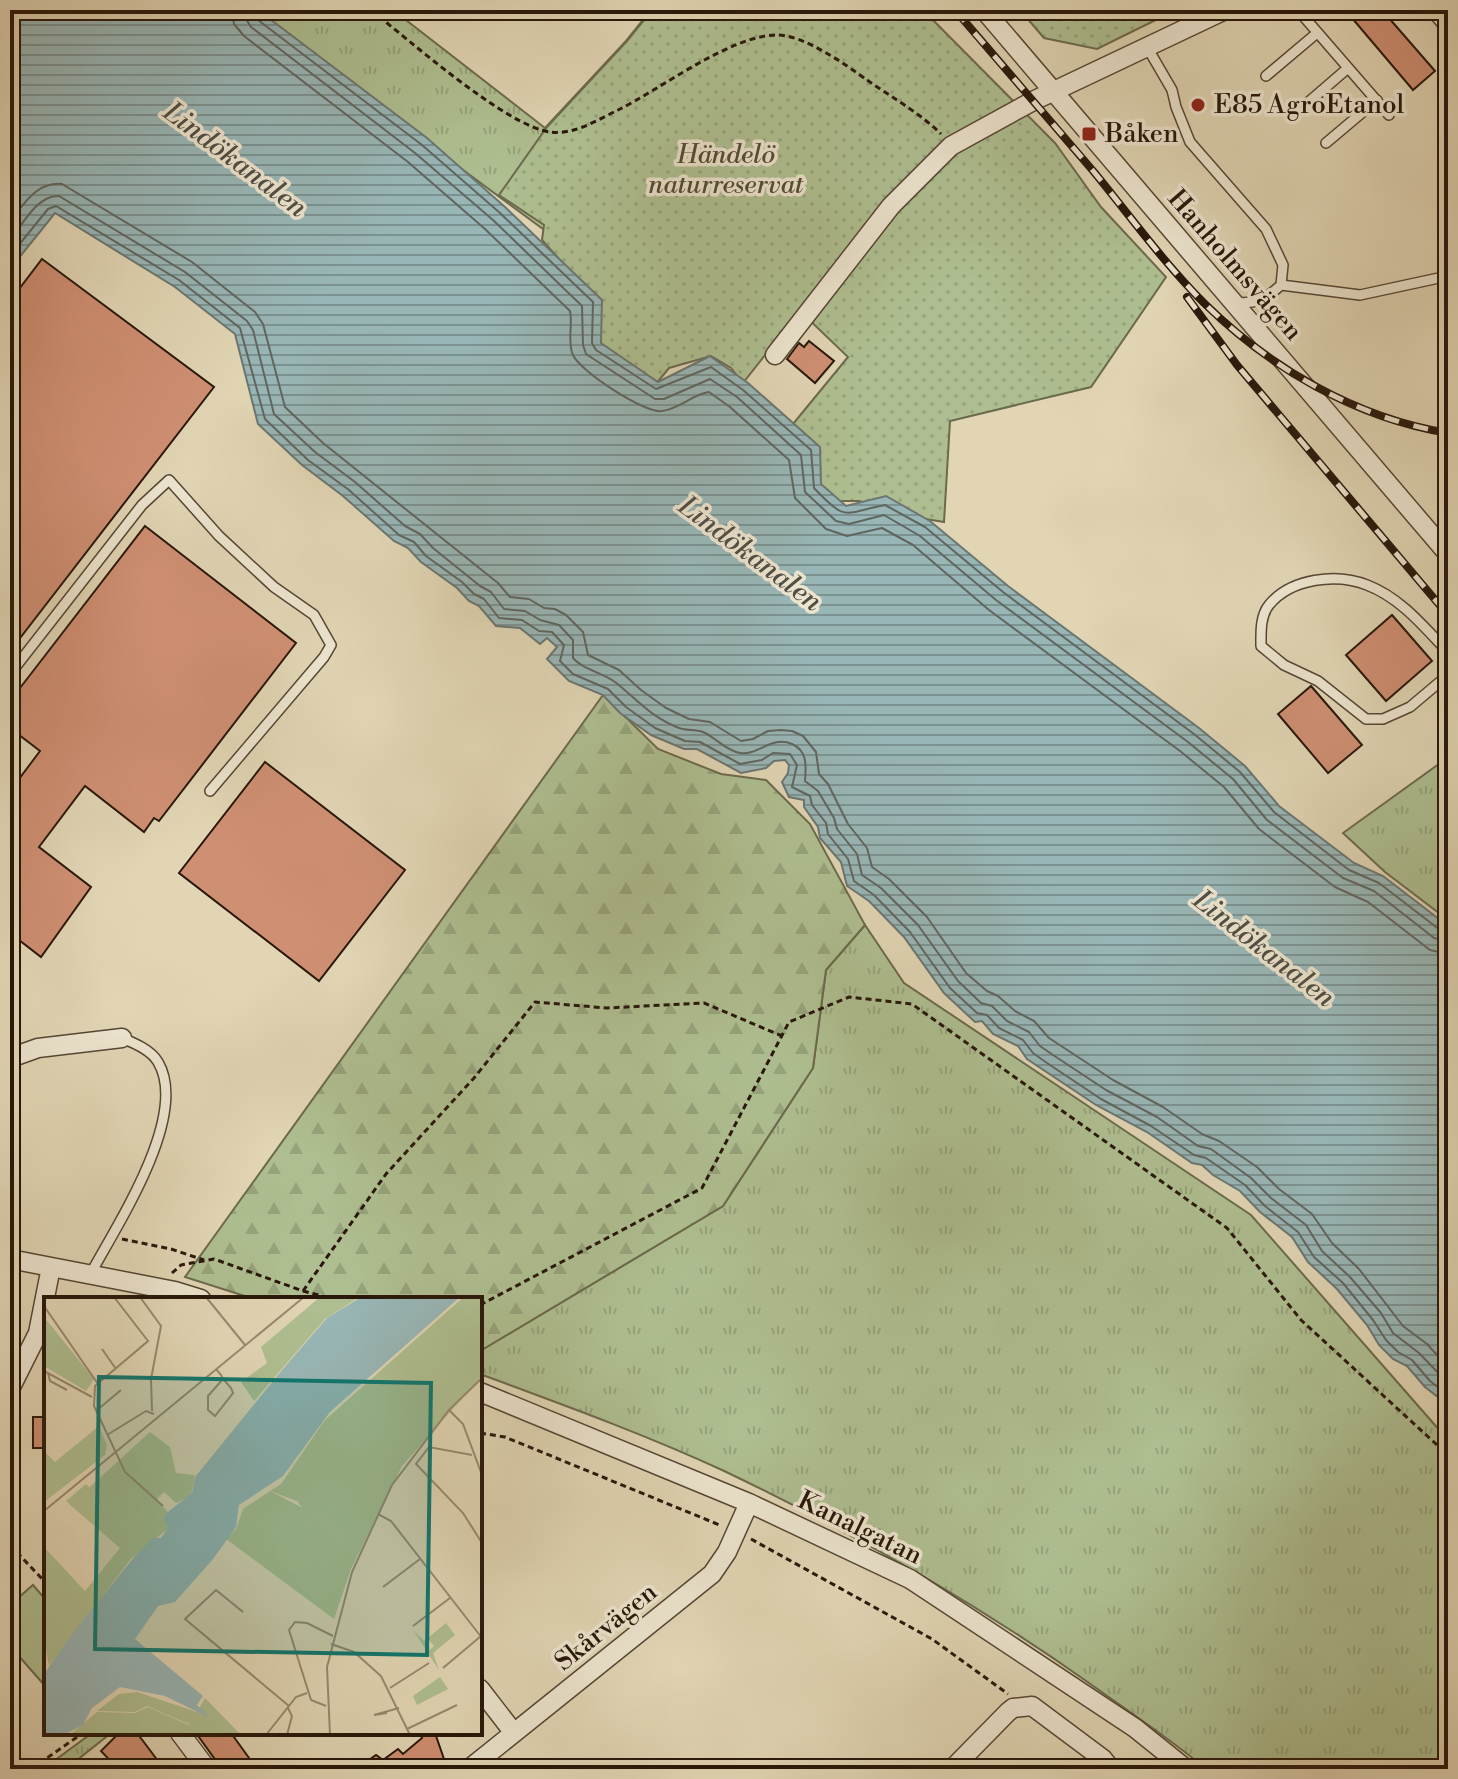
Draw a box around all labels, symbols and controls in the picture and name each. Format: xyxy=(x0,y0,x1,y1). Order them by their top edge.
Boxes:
place label: E85 AgroEtanol xyxy=(1214,89,1405,121)
water label: Lindökanalen xyxy=(156,94,314,225)
marker: E85 AgroEtanol xyxy=(1189,96,1207,114)
place label: Båken xyxy=(1104,118,1178,150)
marker: Båken xyxy=(1080,125,1098,143)
park label: Händelö naturreservat xyxy=(649,139,804,201)
street label: Hanholmsvägen xyxy=(1161,183,1309,347)
water label: Lindökanalen xyxy=(671,488,829,619)
water label: Lindökanalen xyxy=(1185,882,1342,1015)
inset map xyxy=(44,1297,482,1735)
street label: Kanalgatan xyxy=(793,1484,927,1572)
street label: Skårvägen xyxy=(548,1576,664,1678)

